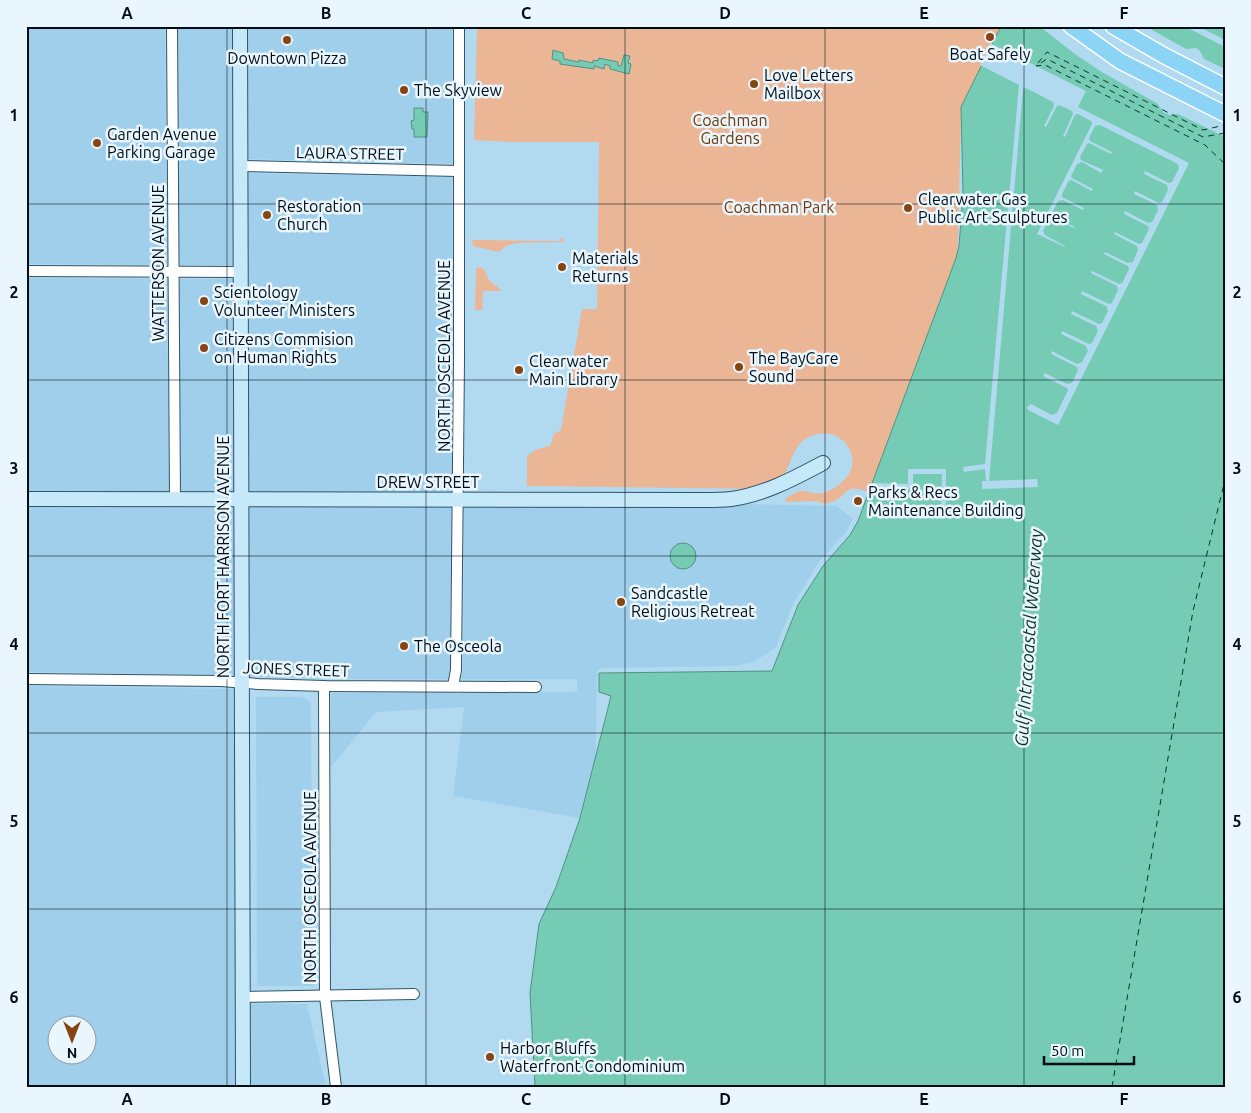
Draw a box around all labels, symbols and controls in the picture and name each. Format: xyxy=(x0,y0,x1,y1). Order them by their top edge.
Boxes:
text: A xyxy=(121,4,133,22)
text: B xyxy=(321,4,331,22)
text: C xyxy=(521,4,531,22)
text: D xyxy=(719,4,731,22)
text: E xyxy=(919,4,929,22)
text: F xyxy=(1120,4,1129,22)
marker: Boat Safely xyxy=(984,31,996,43)
marker: Downtown Pizza xyxy=(281,34,293,46)
place label: Boat Safely xyxy=(949,45,1031,63)
place label: Downtown Pizza xyxy=(227,49,347,67)
place label: Love Letters Mailbox xyxy=(764,66,853,102)
marker: Love Letters Mailbox xyxy=(748,78,760,90)
place label: The Skyview xyxy=(414,81,503,99)
marker: The Skyview xyxy=(398,84,410,96)
text: 1 xyxy=(9,106,19,124)
text: 1 xyxy=(1232,106,1242,124)
park label: Coachman Gardens xyxy=(692,111,768,147)
place label: Garden Avenue Parking Garage xyxy=(107,125,217,161)
marker: Garden Avenue Parking Garage xyxy=(91,137,103,149)
street label: LAURA STREET xyxy=(296,143,404,163)
street label: WATTERSON AVENUE xyxy=(149,184,167,342)
place label: Clearwater Gas Public Art Sculptures xyxy=(918,190,1067,226)
place label: Restoration Church xyxy=(277,197,361,233)
park label: Coachman Park xyxy=(724,198,834,216)
marker: Clearwater Gas Public Art Sculptures xyxy=(902,202,914,214)
marker: Restoration Church xyxy=(261,209,273,221)
place label: Materials Returns xyxy=(572,249,639,285)
street label: NORTH OSCEOLA AVENUE xyxy=(435,260,453,452)
marker: Materials Returns xyxy=(556,261,568,273)
text: 2 xyxy=(9,283,19,301)
place label: Scientology Volunteer Ministers xyxy=(214,283,355,319)
text: 2 xyxy=(1232,283,1242,301)
marker: Scientology Volunteer Ministers xyxy=(198,295,210,307)
place label: Citizens Commision on Human Rights xyxy=(214,330,354,366)
marker: Citizens Commision on Human Rights xyxy=(198,342,210,354)
place label: The BayCare Sound xyxy=(749,349,839,385)
place label: Clearwater Main Library xyxy=(529,352,618,388)
marker: The BayCare Sound xyxy=(733,361,745,373)
marker: Clearwater Main Library xyxy=(513,364,525,376)
street label: NORTH FORT HARRISON AVENUE xyxy=(214,436,232,678)
text: 3 xyxy=(9,459,19,477)
text: 3 xyxy=(1232,459,1242,477)
street label: DREW STREET xyxy=(377,473,479,491)
place label: Parks & Recs Maintenance Building xyxy=(868,483,1024,519)
marker: Parks & Recs Maintenance Building xyxy=(852,495,864,507)
water label: Gulf Intracoastal Waterway xyxy=(1010,528,1047,747)
place label: Sandcastle Religious Retreat xyxy=(631,584,755,620)
marker: Sandcastle Religious Retreat xyxy=(615,596,627,608)
text: 4 xyxy=(9,635,19,653)
text: 4 xyxy=(1232,635,1242,653)
place label: The Osceola xyxy=(414,637,502,655)
marker: The Osceola xyxy=(398,640,410,652)
street label: JONES STREET xyxy=(242,658,350,680)
street label: NORTH OSCEOLA AVENUE xyxy=(301,791,319,983)
text: 5 xyxy=(9,812,19,830)
text: 5 xyxy=(1232,812,1242,830)
text: 6 xyxy=(9,988,19,1006)
text: 6 xyxy=(1232,988,1242,1006)
north arrow xyxy=(48,1016,98,1066)
scale bar xyxy=(1044,1033,1134,1065)
place label: Harbor Bluffs Waterfront Condominium xyxy=(500,1039,685,1075)
text: 50 m xyxy=(1051,1042,1084,1059)
text: N xyxy=(67,1045,77,1061)
marker: Harbor Bluffs Waterfront Condominium xyxy=(484,1051,496,1063)
text: A xyxy=(121,1090,133,1108)
text: B xyxy=(321,1090,331,1108)
text: C xyxy=(521,1090,531,1108)
text: D xyxy=(719,1090,731,1108)
text: E xyxy=(919,1090,929,1108)
text: F xyxy=(1120,1090,1129,1108)

